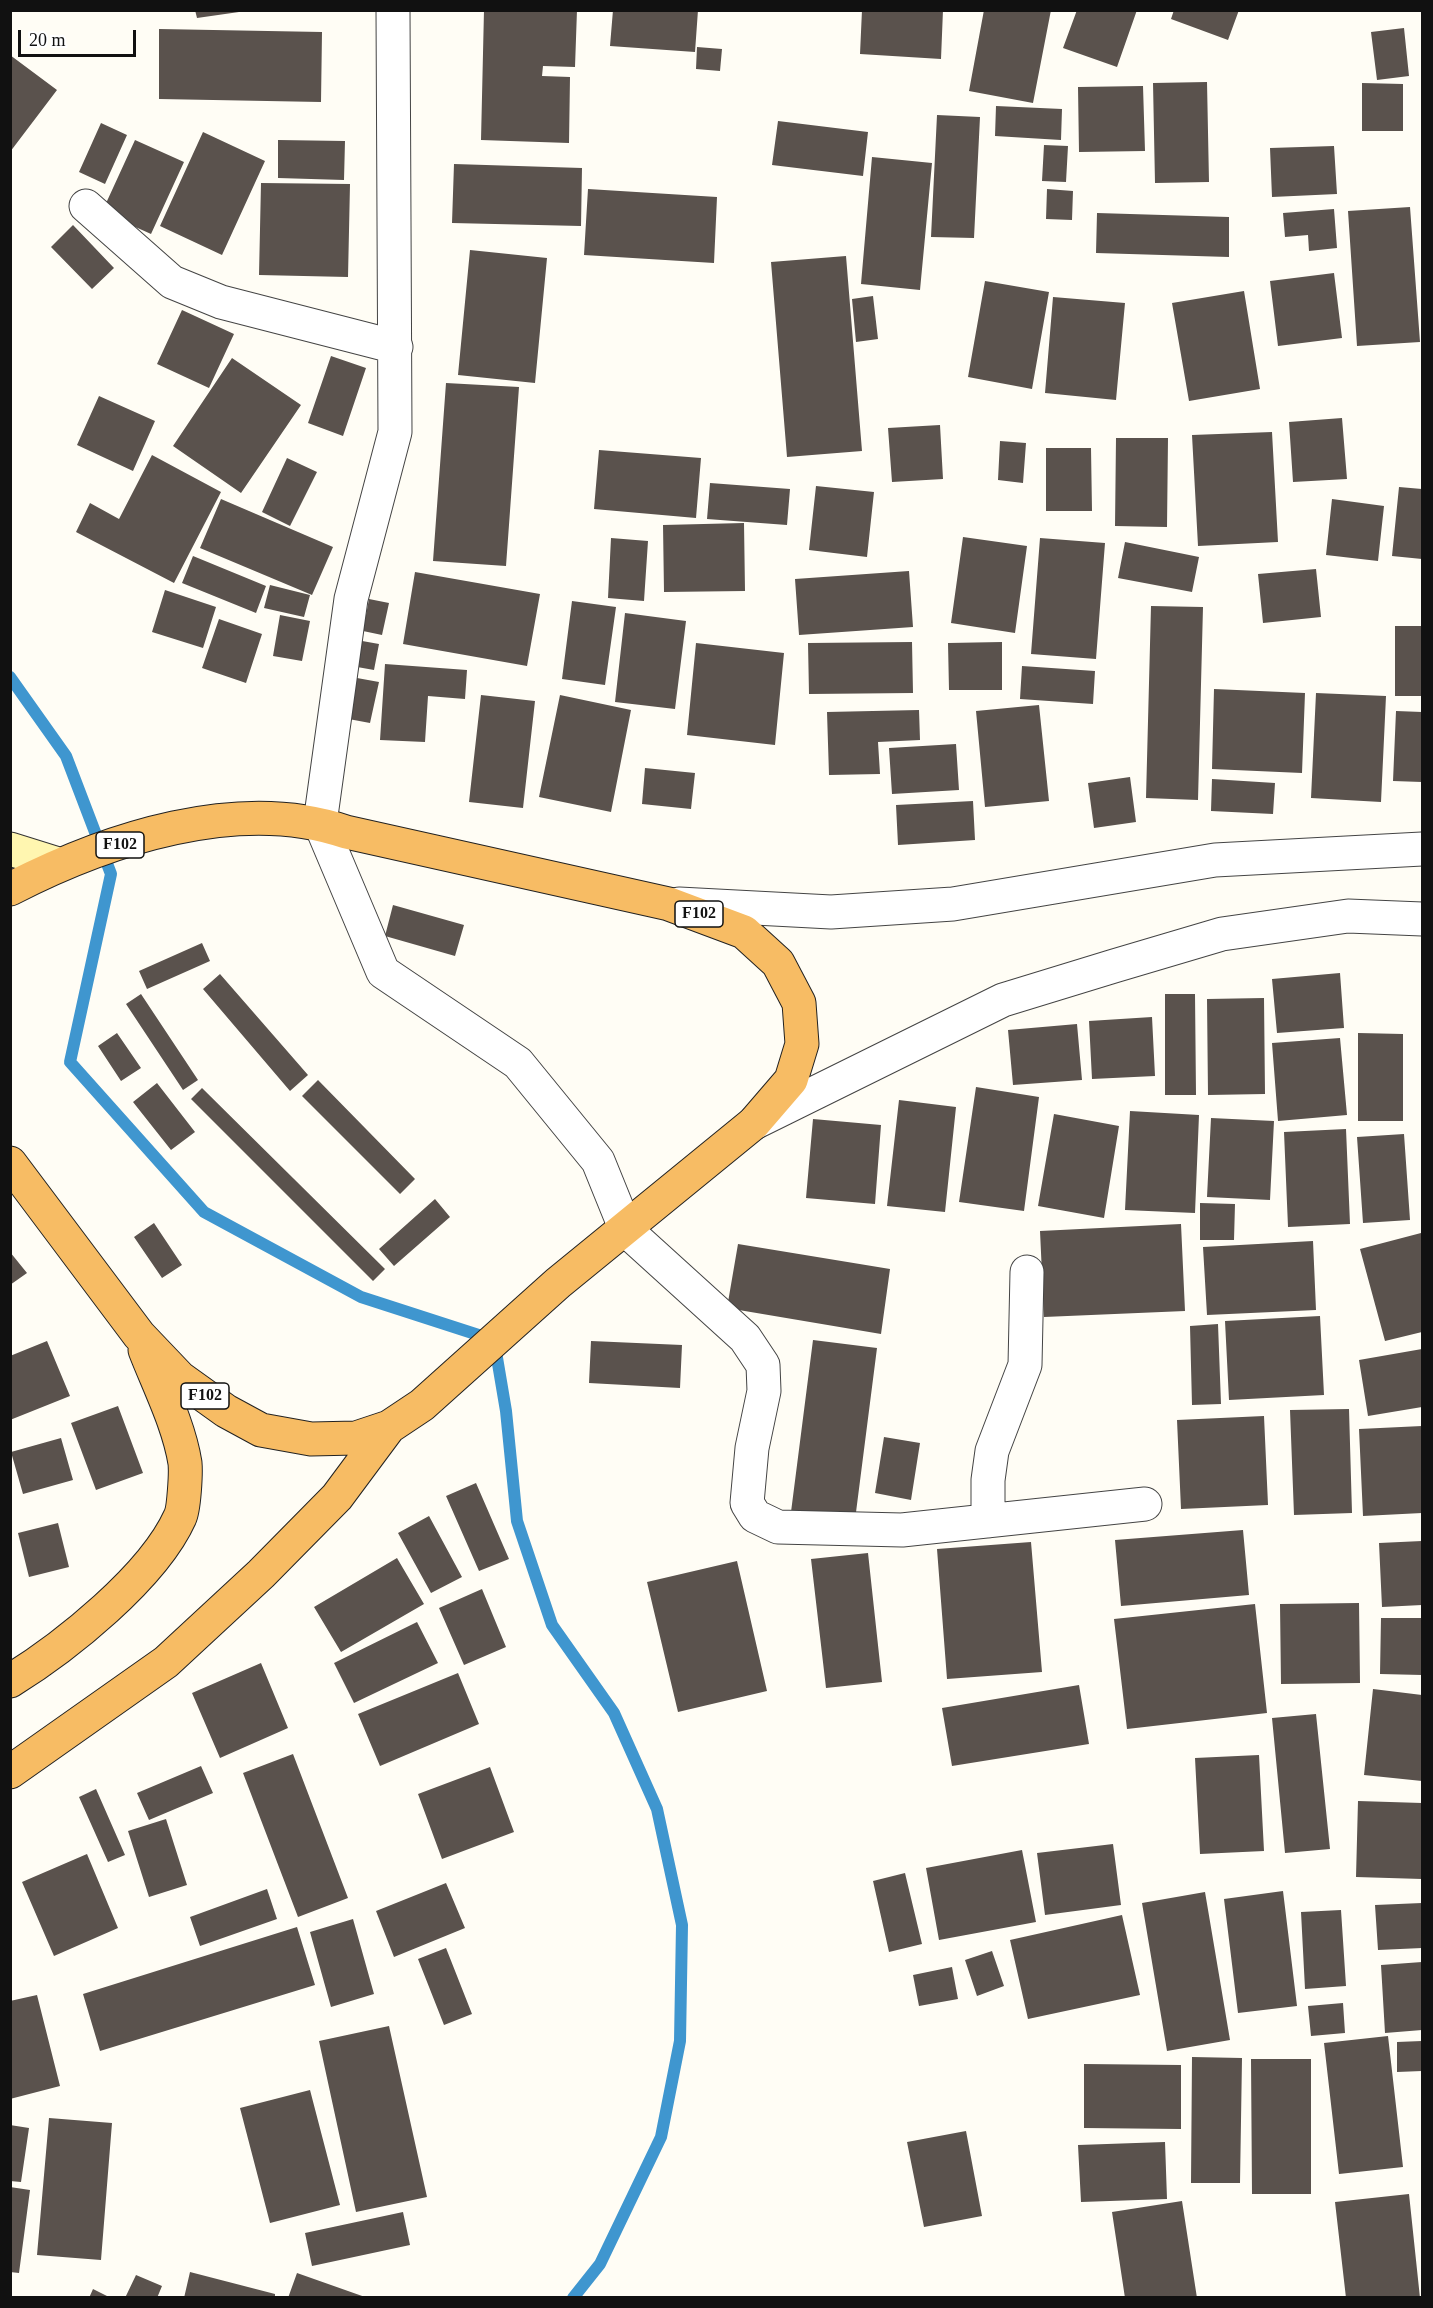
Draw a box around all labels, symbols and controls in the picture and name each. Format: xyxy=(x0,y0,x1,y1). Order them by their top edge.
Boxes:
scale bar xyxy=(21,18,140,56)
text: 20 m xyxy=(29,30,66,50)
road number: F102 xyxy=(96,832,144,858)
road number: F102 xyxy=(675,901,723,927)
road number: F102 xyxy=(181,1383,229,1409)

